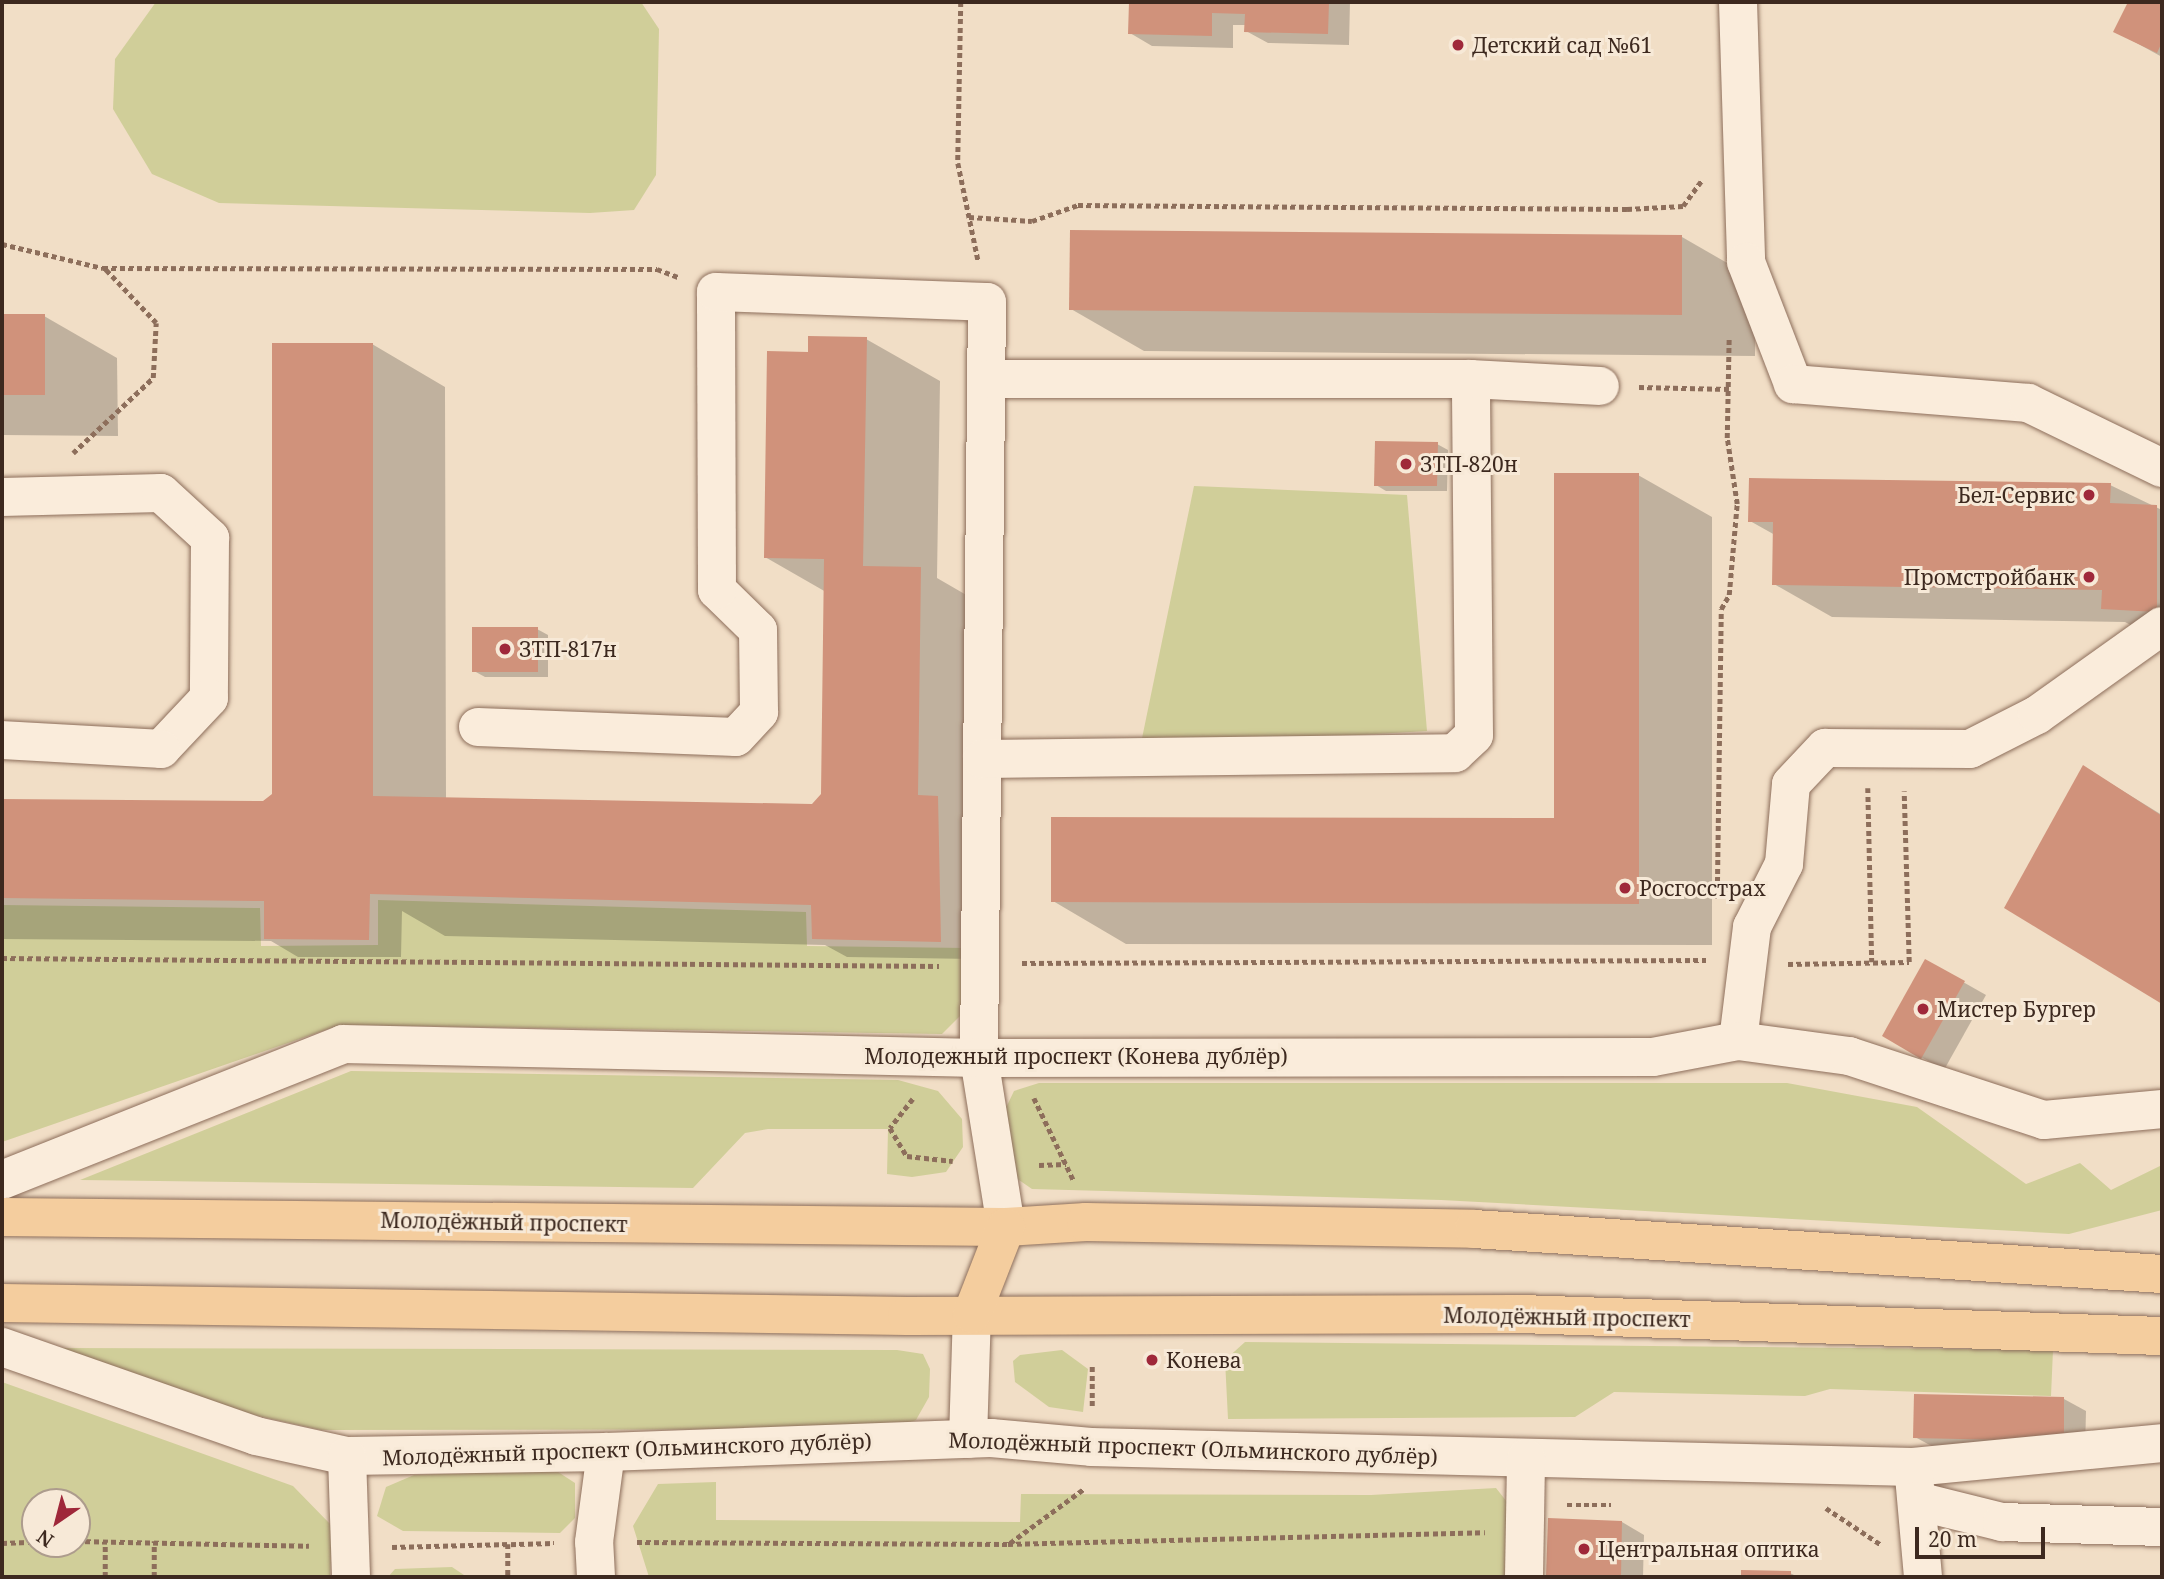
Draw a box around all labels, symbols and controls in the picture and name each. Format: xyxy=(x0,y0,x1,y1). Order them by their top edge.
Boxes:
place label: Детский сад №61 xyxy=(1472,32,1652,58)
marker: Детский сад №61 xyxy=(1450,37,1466,53)
place label: ЗТП-820н xyxy=(1420,451,1518,477)
marker: ЗТП-820н xyxy=(1398,456,1414,472)
place label: Бел-Сервис xyxy=(1958,482,2075,508)
marker: Бел-Сервис xyxy=(2081,487,2097,503)
place label: Промстройбанк xyxy=(1904,564,2075,590)
marker: Промстройбанк xyxy=(2081,569,2097,585)
place label: ЗТП-817н xyxy=(519,636,617,662)
marker: ЗТП-817н xyxy=(497,641,513,657)
place label: Росгосстрах xyxy=(1639,875,1766,901)
marker: Росгосстрах xyxy=(1617,880,1633,896)
place label: Мистер Бургер xyxy=(1937,996,2096,1022)
marker: Мистер Бургер xyxy=(1915,1001,1931,1017)
street label: Молодежный проспект (Конева дублёр) xyxy=(864,1043,1288,1069)
street label: Молодёжный проспект xyxy=(380,1207,628,1237)
street label: Молодёжный проспект xyxy=(1443,1302,1691,1332)
place label: Конева xyxy=(1166,1347,1242,1373)
marker: Конева xyxy=(1144,1352,1160,1368)
street label: Молодёжный проспект (Ольминского дублёр) xyxy=(948,1427,1438,1469)
street label: Молодёжный проспект (Ольминского дублёр) xyxy=(382,1428,872,1470)
north arrow xyxy=(21,1488,91,1558)
scale bar xyxy=(1919,1512,2048,1556)
text: N xyxy=(32,1524,59,1554)
text: 20 m xyxy=(1928,1525,1977,1553)
place label: Центральная оптика xyxy=(1598,1536,1820,1562)
marker: Центральная оптика xyxy=(1576,1541,1592,1557)

